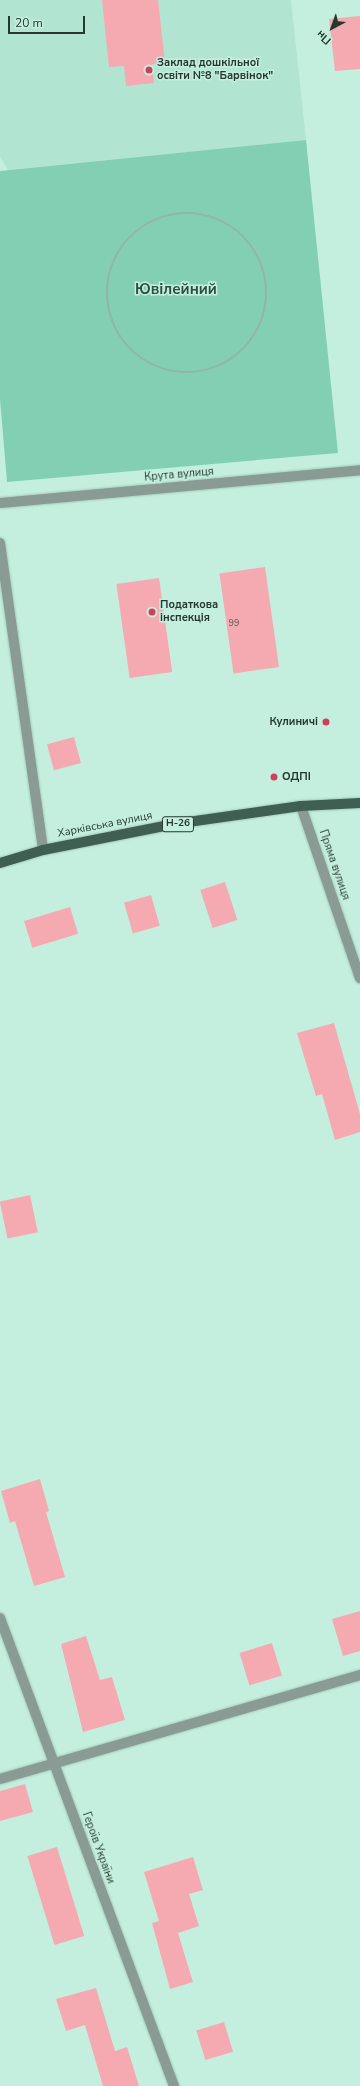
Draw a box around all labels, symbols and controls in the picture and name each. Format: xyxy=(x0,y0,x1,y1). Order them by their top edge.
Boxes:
scale bar xyxy=(10,8,87,34)
north arrow xyxy=(312,8,352,48)
text: 20 m xyxy=(15,15,43,31)
text: Пн xyxy=(313,27,334,48)
place label: Заклад дошкільної освіти №8 "Барвінок" xyxy=(157,57,273,83)
marker: Заклад дошкільної освіти №8 "Барвінок" xyxy=(144,65,154,75)
district label: Ювілейний xyxy=(135,281,217,299)
street label: Крута вулиця xyxy=(144,465,214,485)
place label: Податкова інспекція xyxy=(160,599,218,625)
marker: Податкова інспекція xyxy=(147,607,157,617)
house number: 99 xyxy=(229,618,239,628)
place label: Кулиничі xyxy=(269,715,318,729)
marker: Кулиничі xyxy=(321,717,331,727)
place label: ОДПІ xyxy=(282,770,311,784)
marker: ОДПІ xyxy=(269,772,279,782)
street label: Харківська вулиця xyxy=(56,809,154,841)
road number: Н-26 xyxy=(161,816,195,832)
street label: Пряма вулиця xyxy=(316,828,352,902)
street label: Героїв України xyxy=(79,1810,117,1886)

